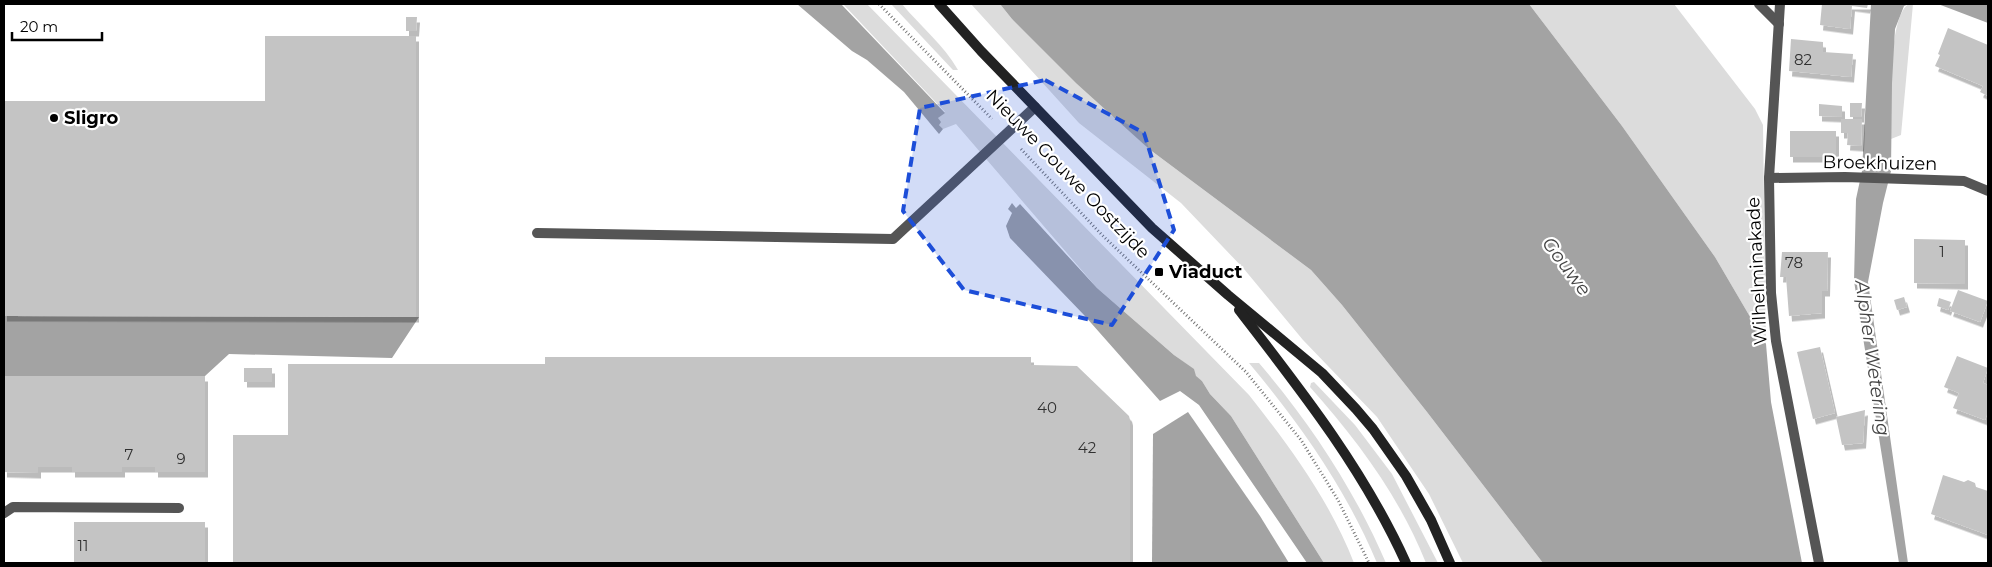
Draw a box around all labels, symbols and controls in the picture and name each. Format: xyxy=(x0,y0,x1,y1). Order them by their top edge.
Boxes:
scale bar xyxy=(12,10,102,42)
text: 20 m xyxy=(20,17,58,36)
house number: 82 xyxy=(1794,50,1812,69)
street label: Nieuwe Gouwe Oostzijde xyxy=(981,85,1155,263)
place label: Sligro xyxy=(64,107,119,129)
marker: Sligro xyxy=(48,112,60,124)
street label: Broekhuizen xyxy=(1822,151,1938,175)
street label: Wilhelminakade xyxy=(1742,196,1772,346)
water label: Gouwe xyxy=(1537,233,1596,300)
house number: 1 xyxy=(1939,242,1945,261)
house number: 78 xyxy=(1785,253,1803,272)
place label: Viaduct xyxy=(1168,261,1243,283)
marker: Viaduct xyxy=(1153,266,1165,278)
water label: Alpher Wetering xyxy=(1850,278,1895,437)
house number: 40 xyxy=(1037,398,1057,417)
house number: 42 xyxy=(1078,438,1096,457)
house number: 7 xyxy=(125,445,134,464)
house number: 9 xyxy=(176,449,186,468)
house number: 11 xyxy=(78,536,88,555)

